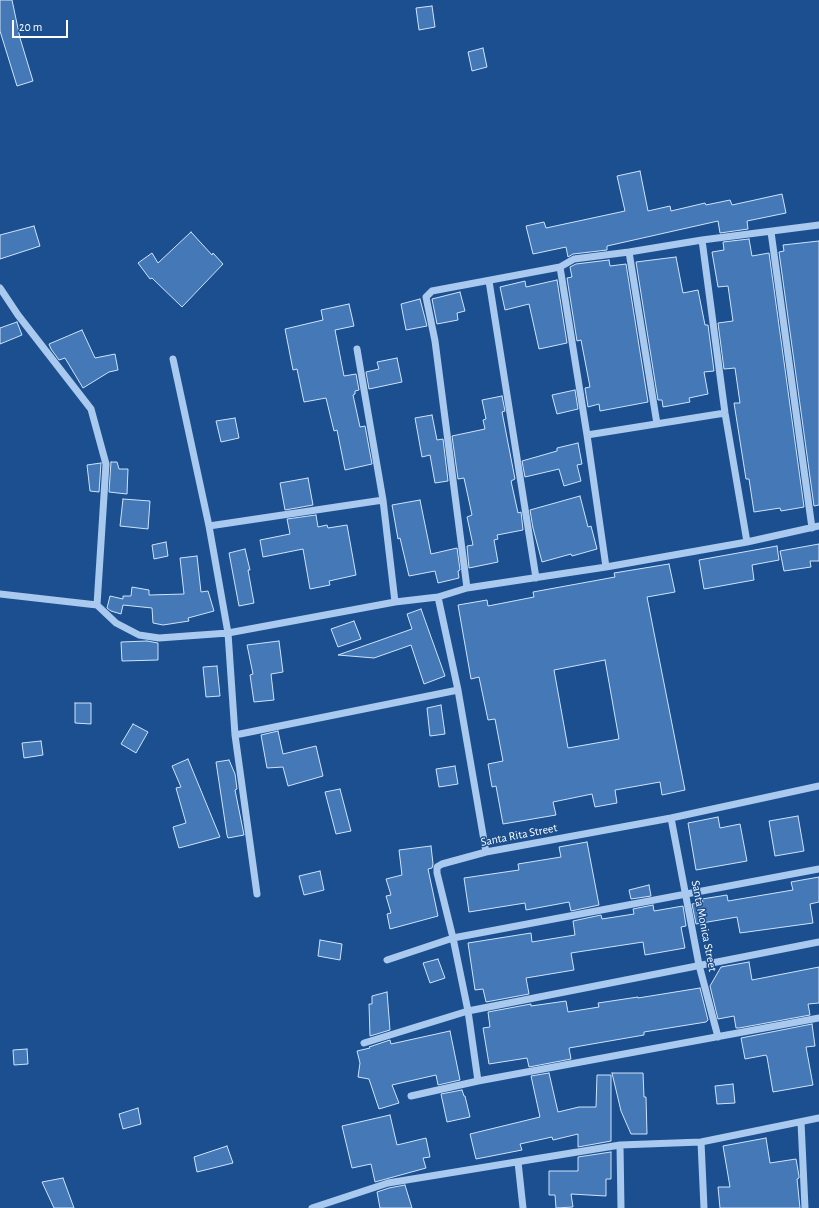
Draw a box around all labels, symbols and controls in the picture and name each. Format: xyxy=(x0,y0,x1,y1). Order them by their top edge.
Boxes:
scale bar xyxy=(14,12,70,38)
text: 20 m xyxy=(19,21,42,33)
street label: Santa Rita Street xyxy=(480,821,558,849)
street label: Santa Monica Street xyxy=(688,879,720,973)

